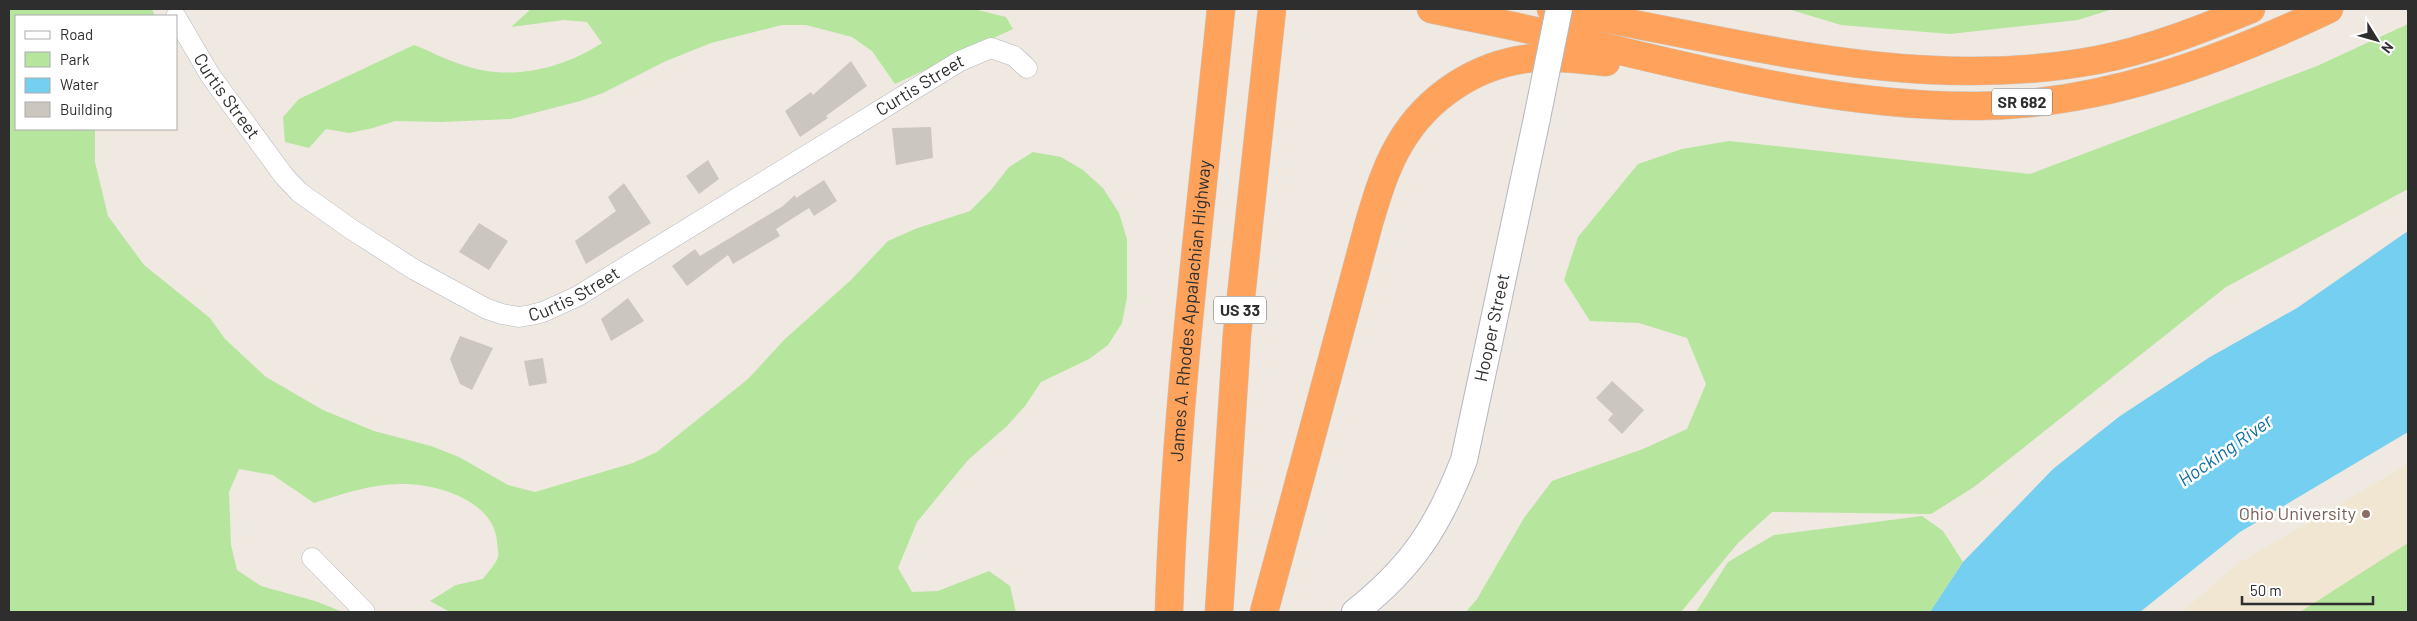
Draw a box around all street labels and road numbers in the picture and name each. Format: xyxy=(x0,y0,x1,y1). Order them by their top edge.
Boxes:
street label: Curtis Street xyxy=(190,49,265,143)
street label: Curtis Street xyxy=(871,49,967,120)
road number: SR 682 xyxy=(1992,88,2052,115)
street label: James A. Rhodes Appalachian Highway xyxy=(1165,159,1215,462)
street label: Curtis Street xyxy=(526,261,623,325)
street label: Hooper Street xyxy=(1469,271,1514,384)
road number: US 33 xyxy=(1214,296,1266,324)

